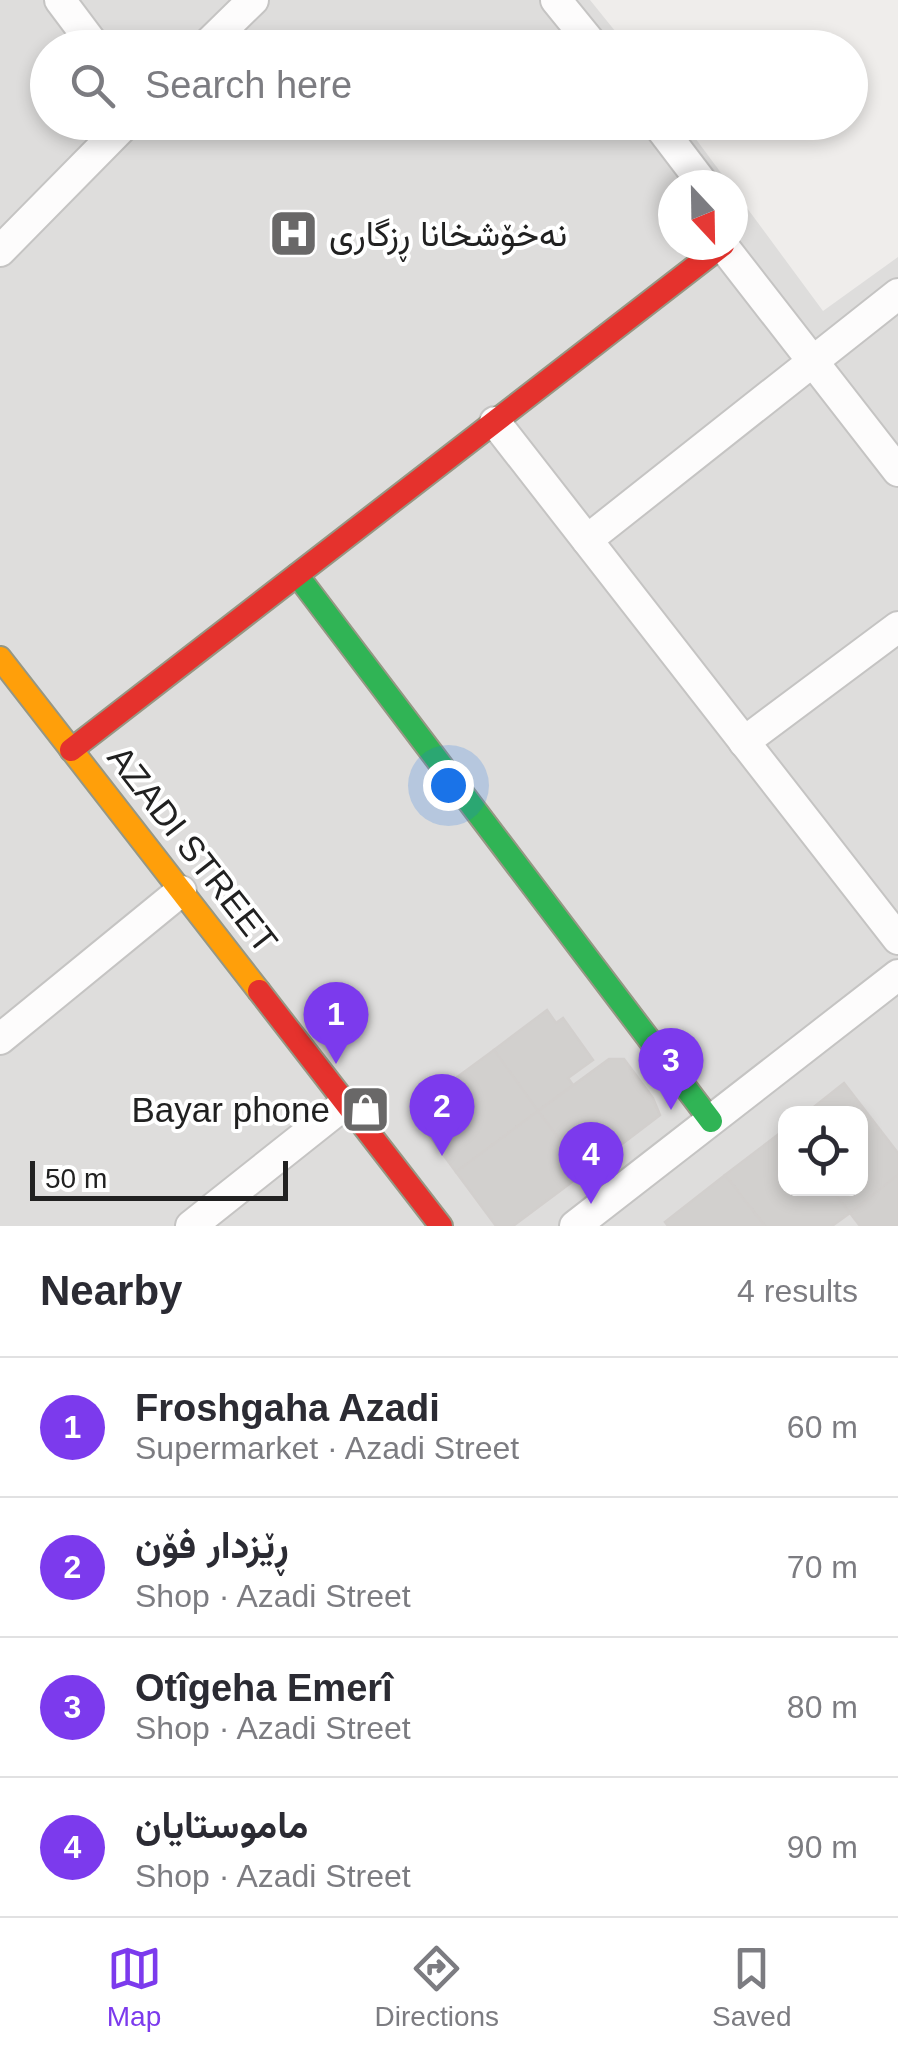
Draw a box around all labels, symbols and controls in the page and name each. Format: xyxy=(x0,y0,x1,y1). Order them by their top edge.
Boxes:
search box xyxy=(30,30,868,140)
icon: search xyxy=(65,58,120,113)
text: Search here xyxy=(145,64,352,106)
north arrow xyxy=(658,170,748,260)
hospital icon: نەخۆشخانا ڕزگاری xyxy=(268,207,320,259)
place label: نەخۆشخانا ڕزگاری xyxy=(329,214,567,262)
street label: AZADI STREET xyxy=(100,738,286,960)
your location xyxy=(423,760,474,811)
pin: 1 xyxy=(304,982,368,1064)
pin: 3 xyxy=(638,1028,704,1110)
pin: 2 xyxy=(410,1074,474,1156)
shop icon: Bayar phone xyxy=(339,1083,391,1135)
place label: Bayar phone xyxy=(132,1090,330,1129)
map controls xyxy=(778,1106,868,1196)
button: locate xyxy=(778,1106,868,1196)
pin: 4 xyxy=(558,1122,624,1204)
scale bar xyxy=(30,1156,288,1200)
text: 50 m xyxy=(45,1163,107,1194)
text: Nearby xyxy=(40,1267,182,1314)
text: 4 results xyxy=(737,1273,858,1309)
text: Froshgaha Azadi xyxy=(135,1387,440,1429)
text: 1 xyxy=(64,1409,81,1445)
text: 60 m xyxy=(787,1409,858,1445)
text: Supermarket · Azadi Street xyxy=(135,1430,519,1466)
text: ڕێزدار فۆن xyxy=(135,1524,289,1566)
text: 2 xyxy=(64,1549,81,1585)
text: 70 m xyxy=(787,1549,858,1585)
text: Shop · Azadi Street xyxy=(135,1578,411,1614)
text: Otîgeha Emerî xyxy=(135,1667,393,1709)
text: 3 xyxy=(64,1689,81,1725)
text: 80 m xyxy=(787,1689,858,1725)
text: Shop · Azadi Street xyxy=(135,1710,411,1746)
text: ماموستايان xyxy=(135,1804,308,1846)
text: 4 xyxy=(64,1829,81,1865)
text: 90 m xyxy=(787,1829,858,1865)
text: Shop · Azadi Street xyxy=(135,1858,411,1894)
tab: Map xyxy=(107,1941,162,2033)
tab: Directions xyxy=(375,1941,499,2033)
tab: Saved xyxy=(712,1941,791,2033)

